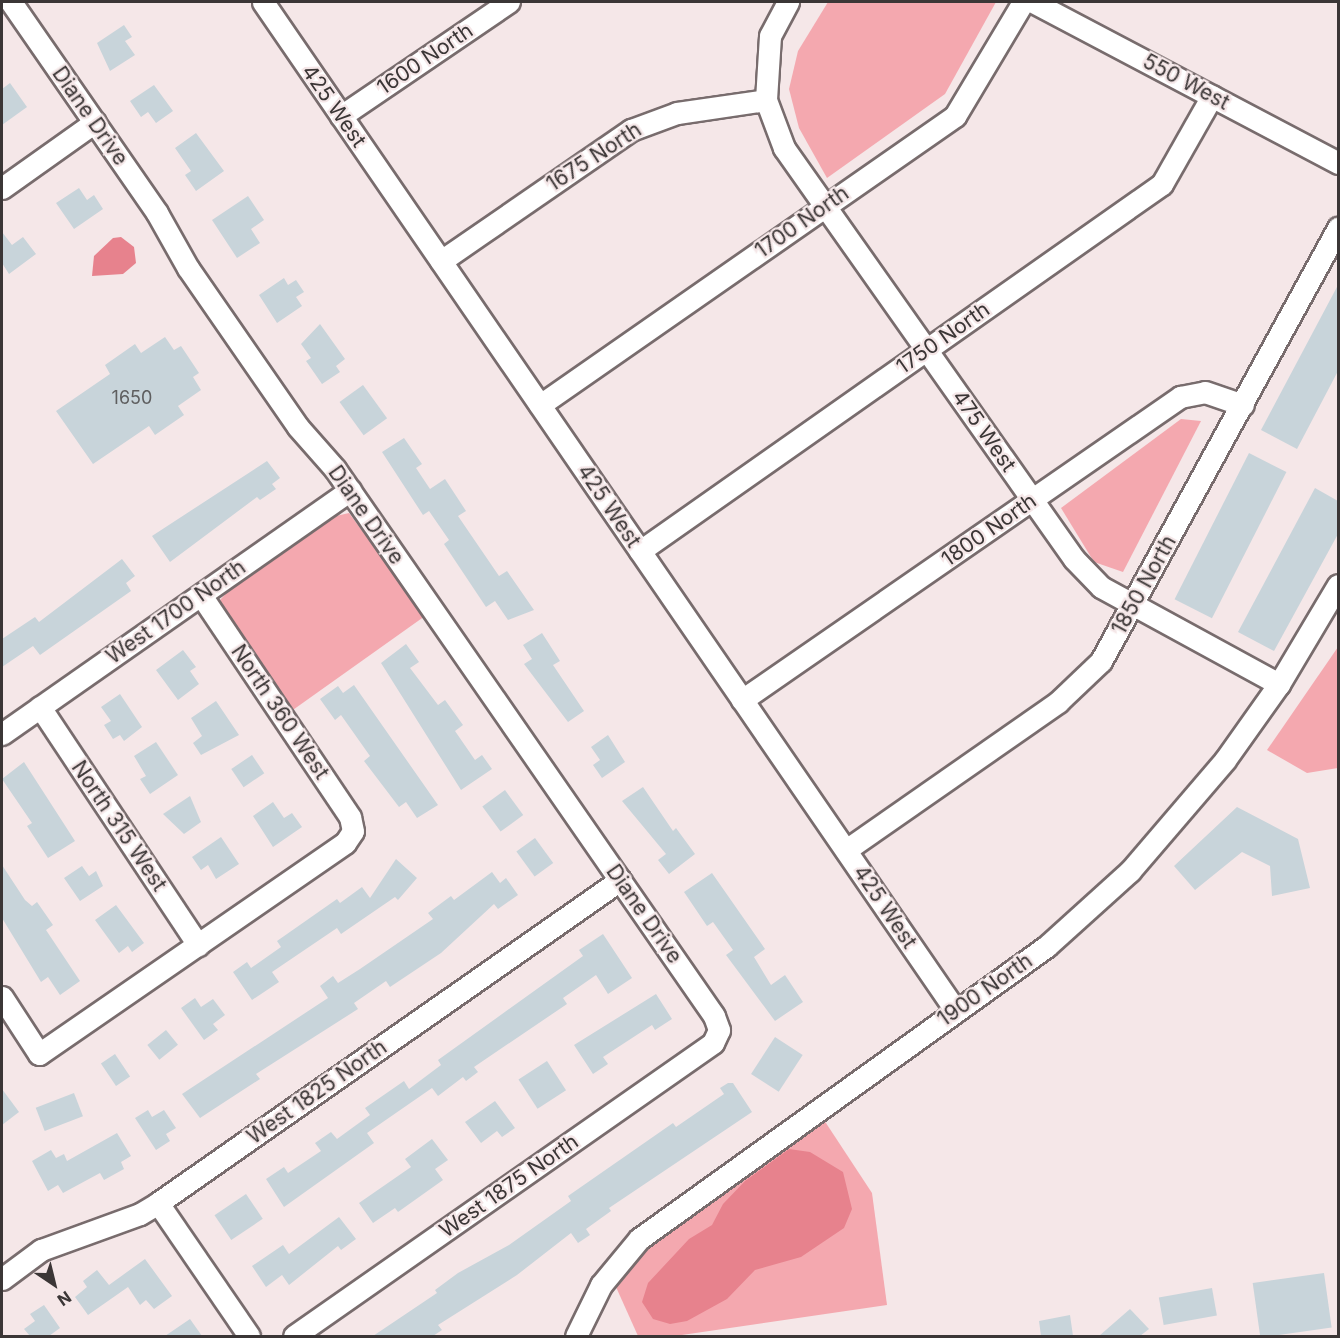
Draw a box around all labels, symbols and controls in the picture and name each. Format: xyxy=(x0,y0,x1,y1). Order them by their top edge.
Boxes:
street label: 1600 North xyxy=(372,18,478,100)
street label: 550 West xyxy=(1138,49,1234,115)
street label: 425 West xyxy=(296,60,372,152)
street label: Diane Drive xyxy=(47,62,133,170)
street label: 1675 North xyxy=(542,117,646,197)
street label: 1700 North xyxy=(750,181,854,263)
street label: 1750 North xyxy=(892,297,994,379)
street label: 475 West xyxy=(947,385,1021,477)
house number: 1650 xyxy=(112,387,152,409)
street label: 425 West xyxy=(572,460,646,552)
street label: Diane Drive xyxy=(323,461,409,569)
street label: 1800 North xyxy=(937,488,1041,572)
street label: 1850 North xyxy=(1106,531,1182,639)
street label: West 1700 North xyxy=(102,555,250,669)
street label: North 360 West xyxy=(226,640,334,784)
street label: North 315 West xyxy=(66,756,172,896)
street label: Diane Drive xyxy=(601,860,687,968)
street label: 425 West xyxy=(848,861,922,953)
street label: 1900 North xyxy=(933,948,1037,1032)
street label: West 1825 North xyxy=(242,1034,392,1150)
street label: West 1875 North xyxy=(435,1129,583,1243)
north arrow xyxy=(24,1254,84,1314)
text: N xyxy=(54,1287,75,1310)

